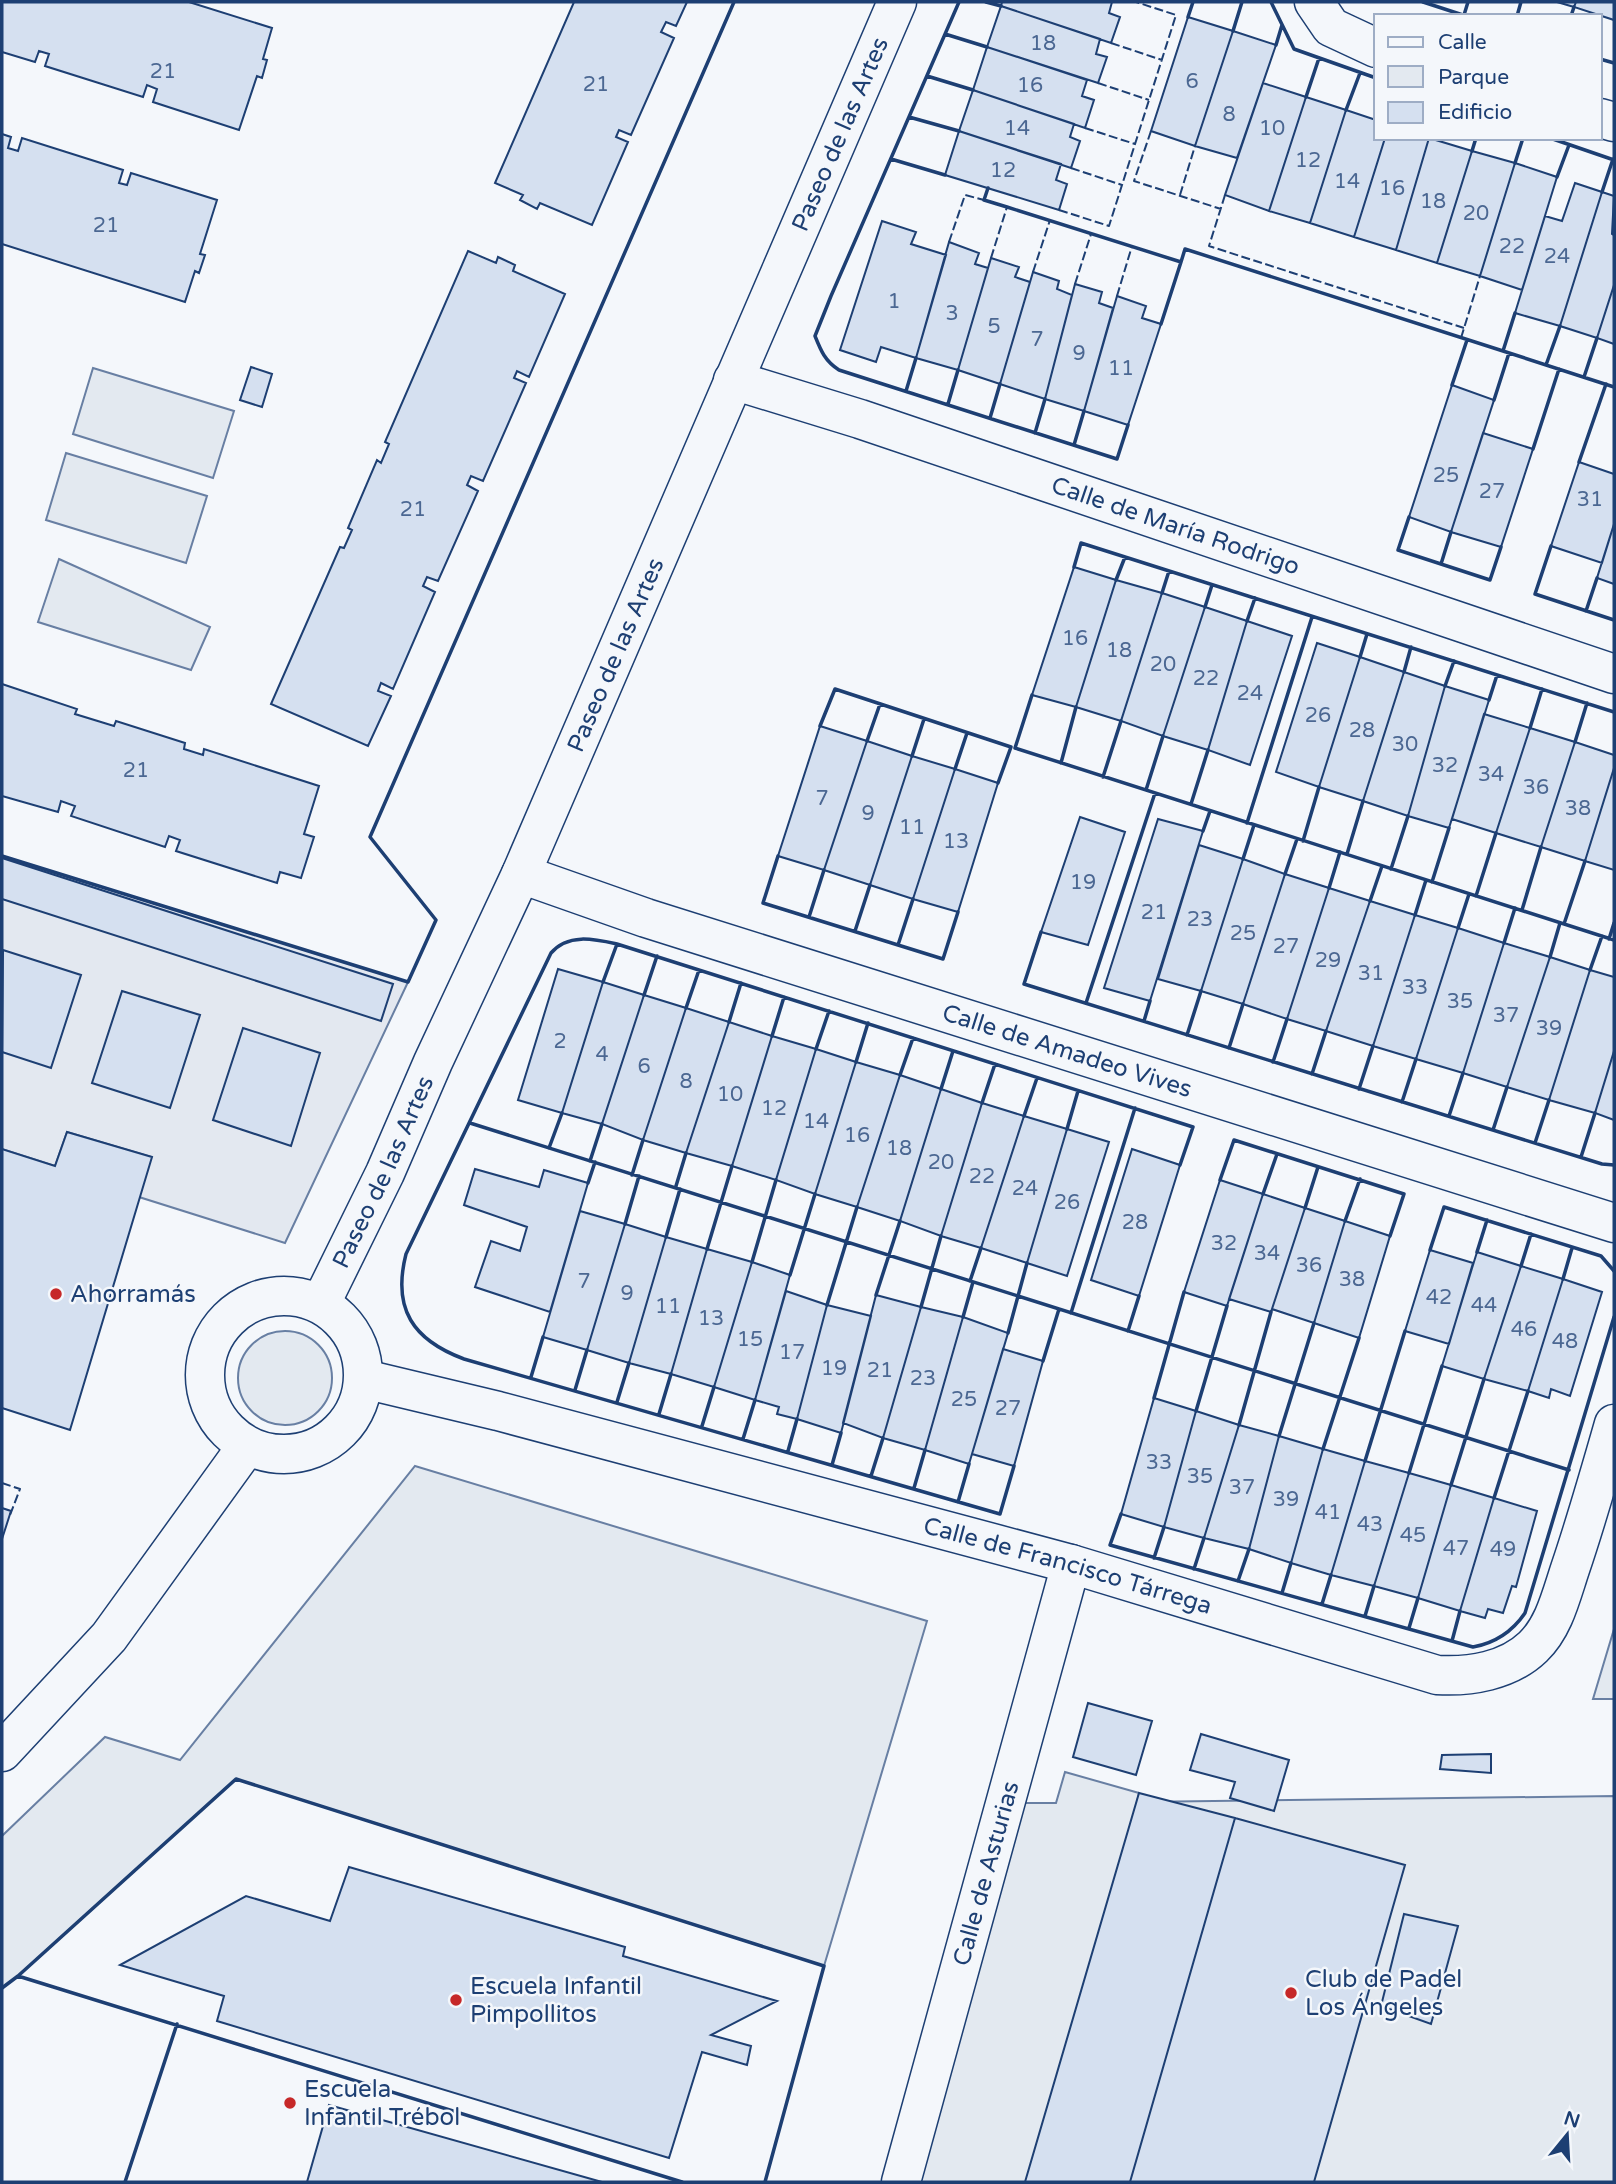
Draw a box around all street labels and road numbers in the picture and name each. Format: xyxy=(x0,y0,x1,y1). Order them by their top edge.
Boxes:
street label: Paseo de las Artes xyxy=(785,33,895,236)
street label: Calle de María Rodrigo xyxy=(1048,470,1304,581)
street label: Paseo de las Artes xyxy=(561,554,670,756)
street label: Calle de Amadeo Vives xyxy=(939,998,1195,1104)
street label: Paseo de las Artes xyxy=(326,1072,440,1273)
street label: Calle de Francisco Tárrega xyxy=(920,1511,1215,1620)
street label: Calle de Asturias xyxy=(947,1778,1025,1969)

